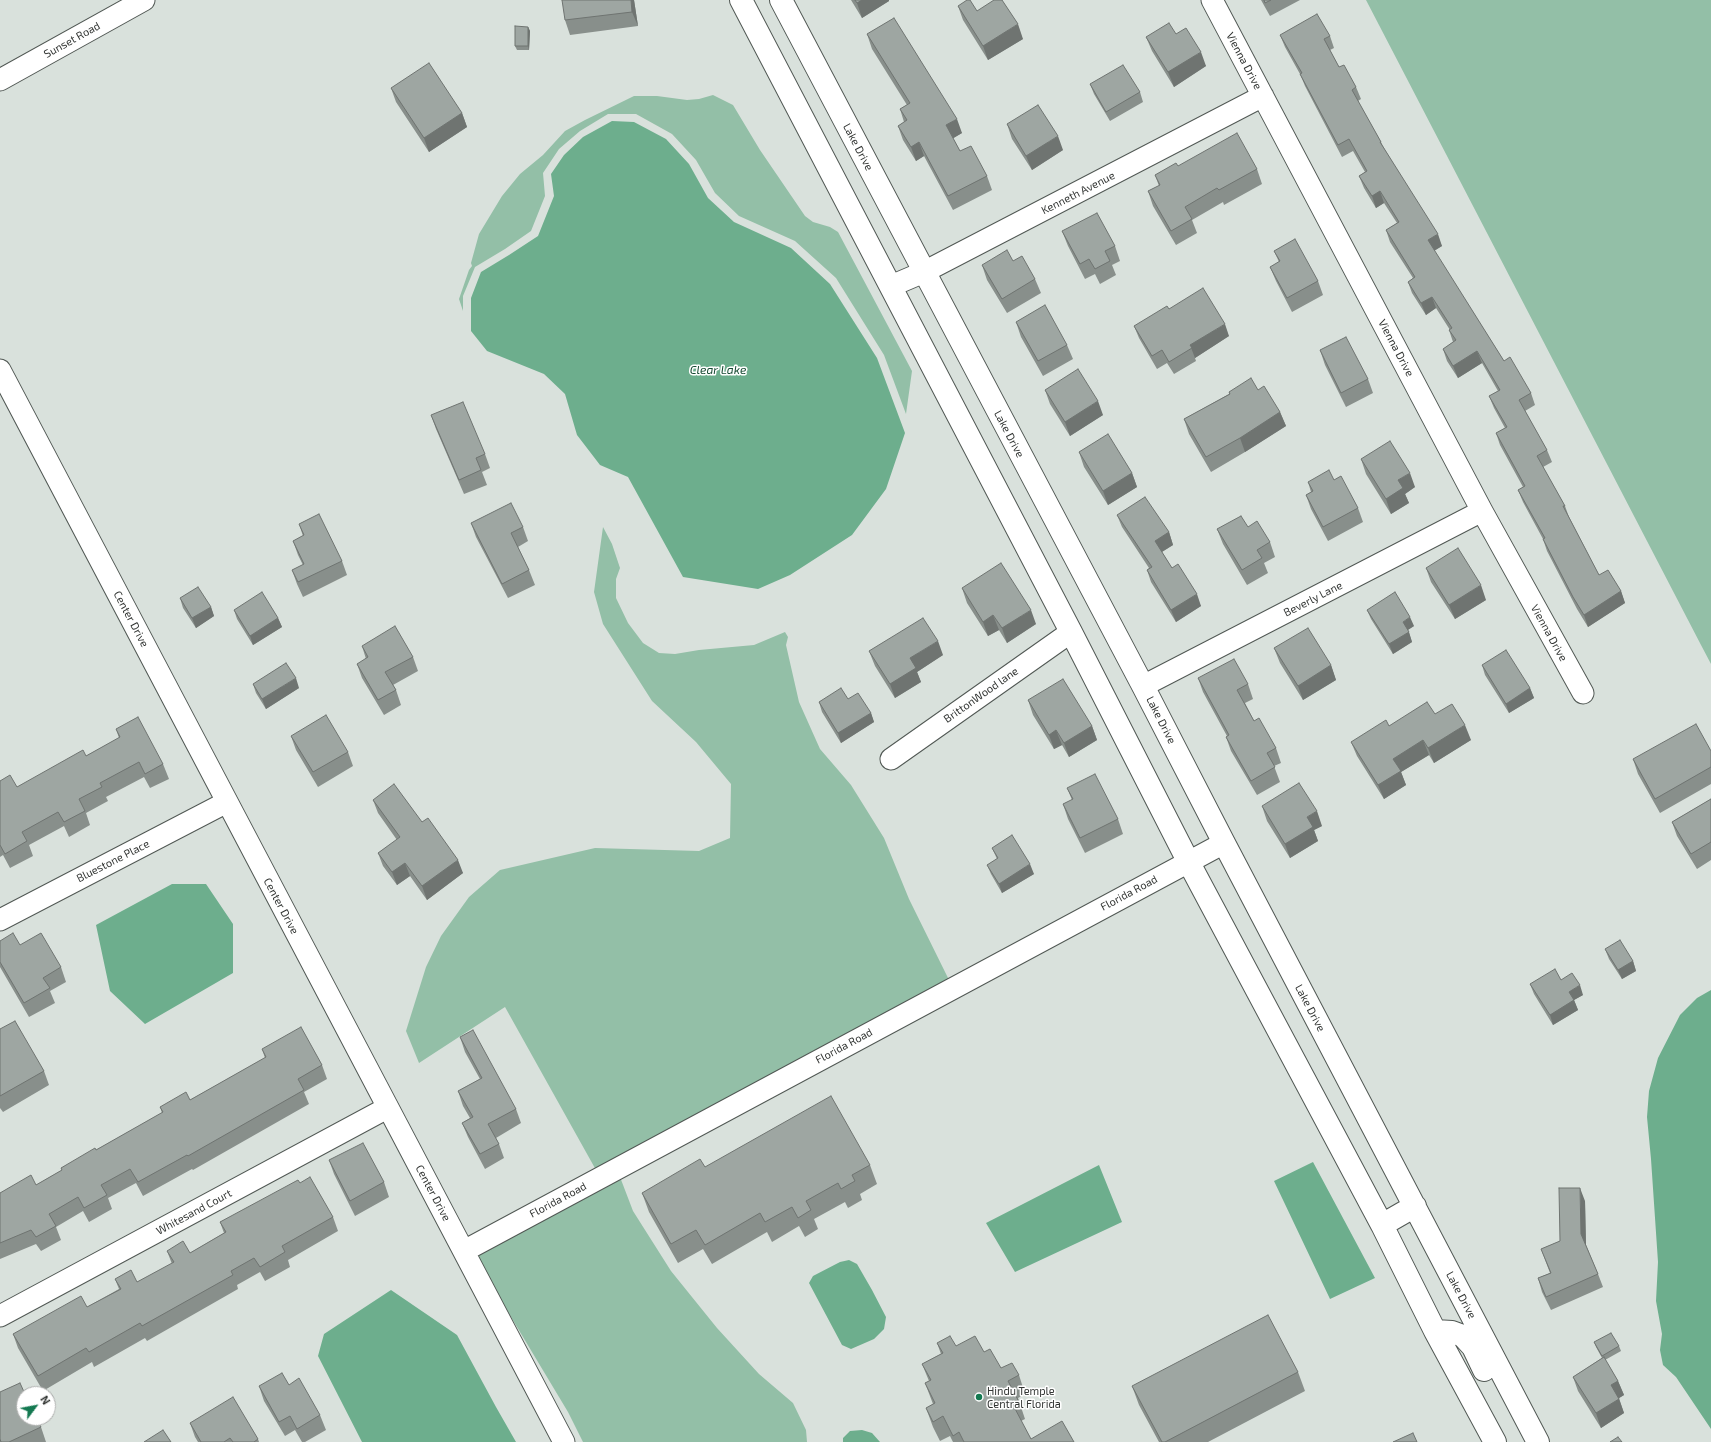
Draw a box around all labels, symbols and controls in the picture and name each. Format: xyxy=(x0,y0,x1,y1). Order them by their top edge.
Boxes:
street label: Sunset Road xyxy=(42,19,102,61)
street label: Vienna Drive xyxy=(1223,30,1265,92)
street label: Lake Drive xyxy=(840,121,876,173)
street label: Kenneth Avenue xyxy=(1039,169,1117,217)
street label: Vienna Drive xyxy=(1375,317,1417,379)
water label: Clear Lake xyxy=(690,363,746,377)
street label: Lake Drive xyxy=(991,408,1027,460)
street label: Beverly Lane xyxy=(1281,579,1345,619)
street label: Center Drive xyxy=(111,589,151,649)
street label: Vienna Drive xyxy=(1528,602,1570,664)
street label: BrittonWood lane xyxy=(941,664,1021,726)
street label: Lake Drive xyxy=(1143,694,1179,746)
street label: Bluestone Place xyxy=(74,837,152,885)
street label: Florida Road xyxy=(1098,872,1160,914)
street label: Center Drive xyxy=(261,876,301,936)
street label: Lake Drive xyxy=(1292,982,1328,1034)
street label: Florida Road xyxy=(813,1025,875,1067)
street label: Center Drive xyxy=(413,1163,453,1223)
street label: Florida Road xyxy=(527,1179,589,1221)
street label: Whitesand Court xyxy=(154,1186,234,1238)
street label: Lake Drive xyxy=(1443,1269,1479,1321)
place label: Hindu Temple Central Florida xyxy=(987,1384,1061,1410)
north arrow xyxy=(16,1386,56,1426)
marker: Hindu Temple Central Florida xyxy=(974,1392,984,1402)
text: N xyxy=(38,1393,53,1407)

